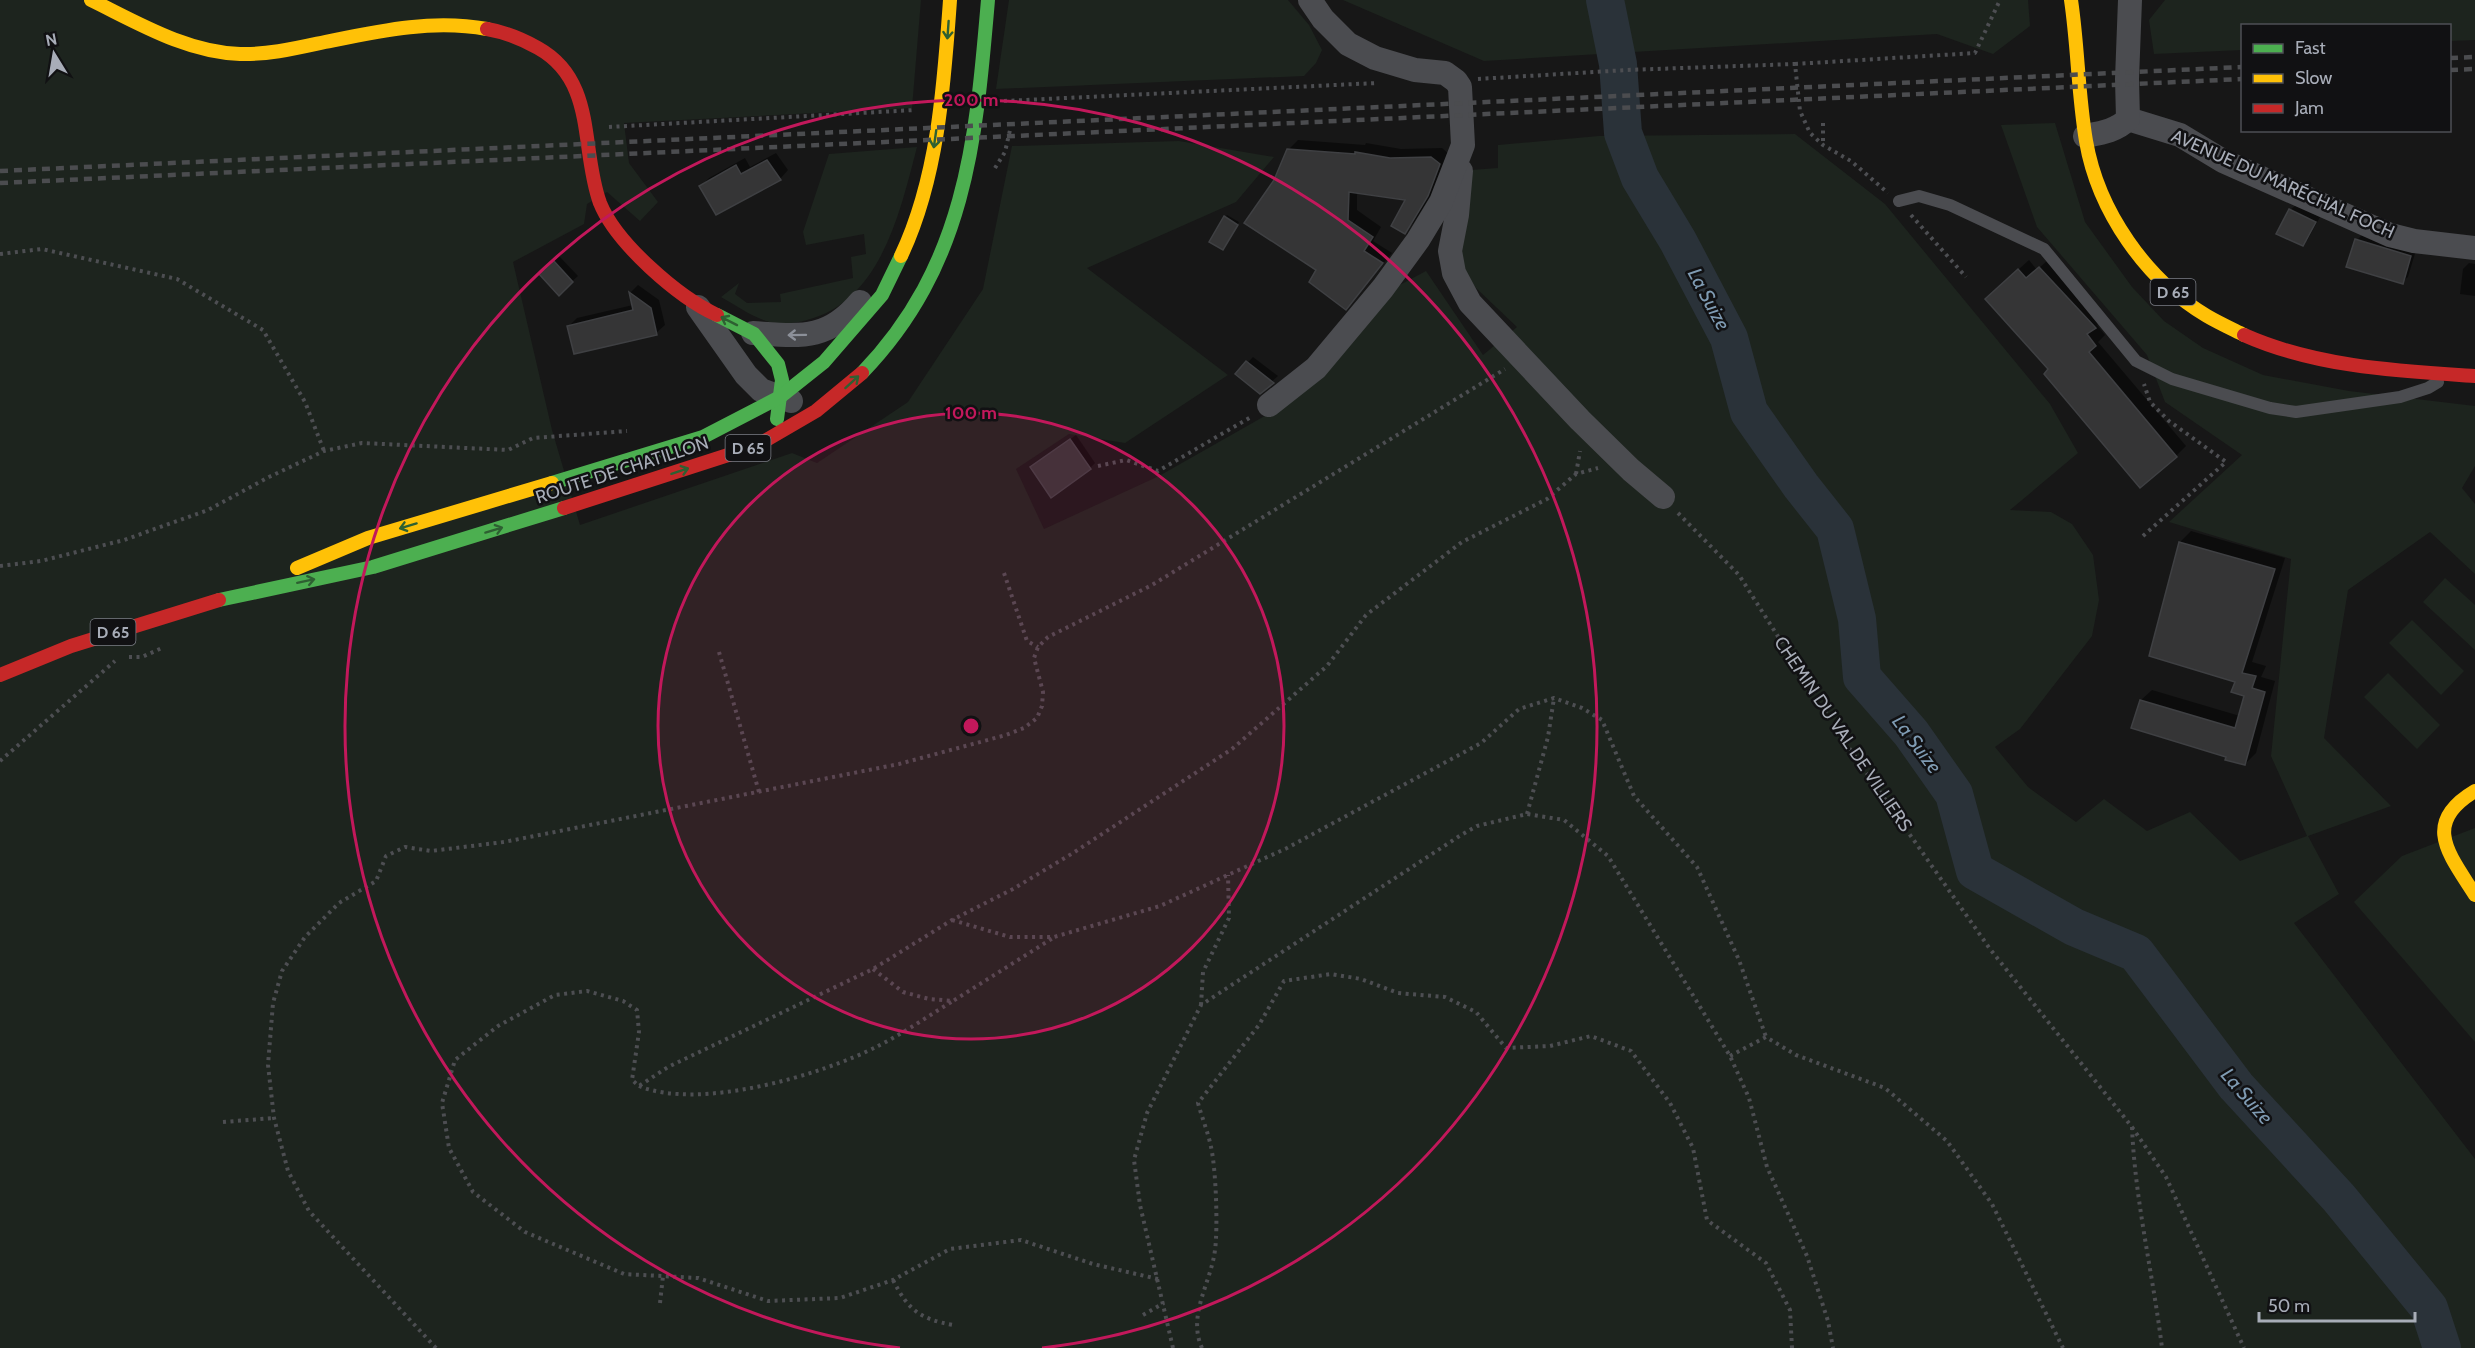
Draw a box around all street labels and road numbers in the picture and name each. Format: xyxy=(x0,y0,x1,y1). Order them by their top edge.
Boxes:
street label: AVENUE DU MARÉCHAL FOCH xyxy=(2168,125,2398,243)
road number: D 65 xyxy=(2150,279,2196,305)
street label: ROUTE DE CHATILLON xyxy=(533,432,711,508)
road number: D 65 xyxy=(726,435,771,461)
road number: D 65 xyxy=(90,619,136,645)
street label: CHEMIN DU VAL DE VILLIERS xyxy=(1769,632,1917,836)

